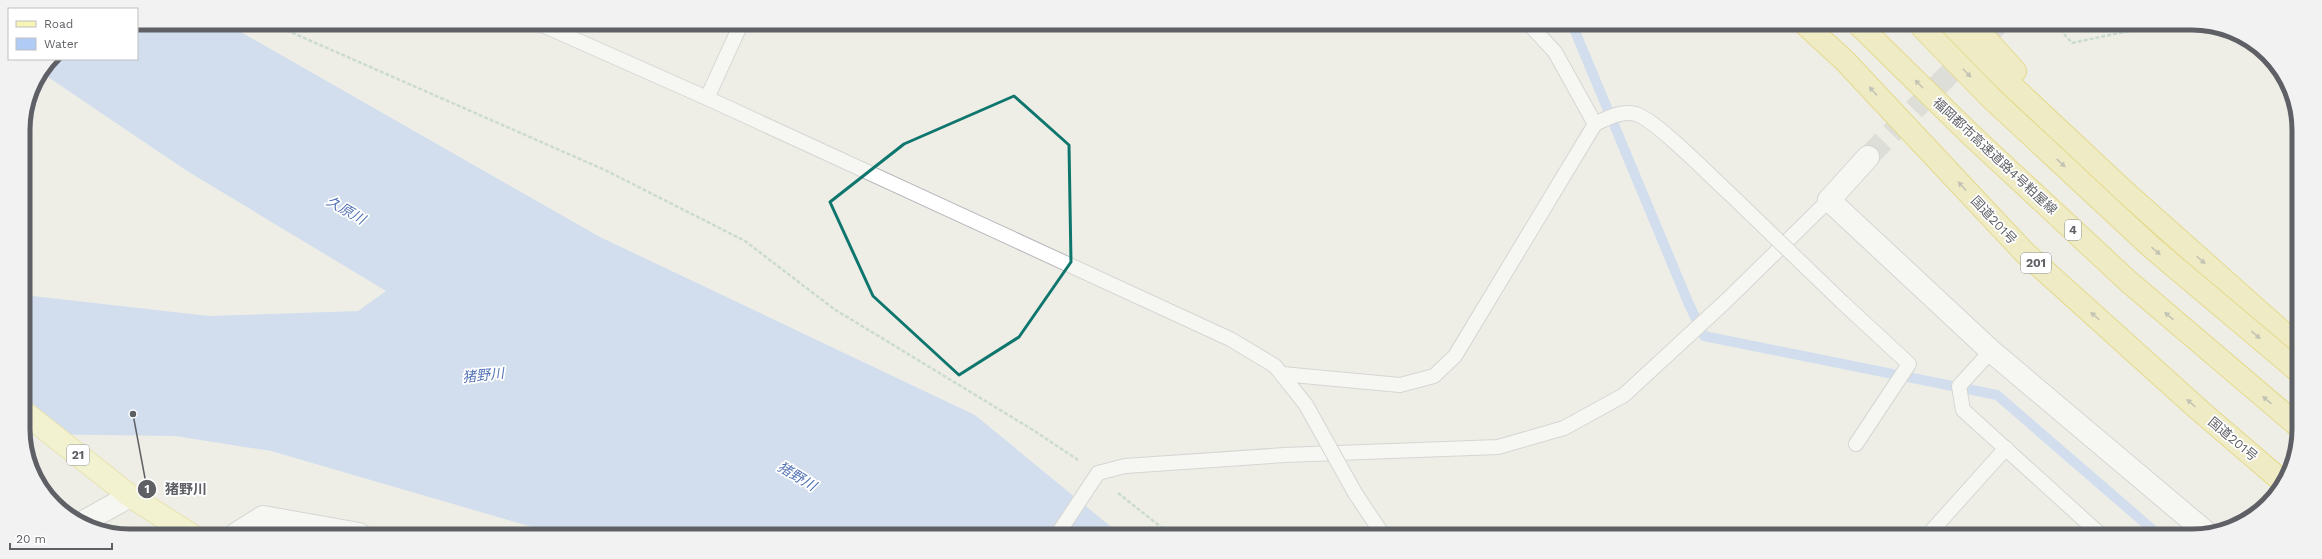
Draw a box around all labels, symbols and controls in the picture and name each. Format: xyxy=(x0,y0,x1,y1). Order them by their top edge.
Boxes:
legend xyxy=(8,8,138,60)
text: Road xyxy=(44,17,73,31)
text: Water xyxy=(44,37,79,51)
one-way arrow xyxy=(1962,68,1972,78)
one-way arrow xyxy=(1915,79,1924,89)
one-way arrow xyxy=(1868,86,1877,96)
street label: 福岡都市高速道路4号粕屋線 xyxy=(1930,95,2060,217)
one-way arrow xyxy=(2056,158,2066,168)
one-way arrow xyxy=(1958,181,1967,190)
water label: 久原川 xyxy=(324,193,370,228)
street label: 国道201号 xyxy=(1968,193,2020,247)
road number: 4 xyxy=(2065,220,2081,240)
one-way arrow xyxy=(2151,247,2161,256)
road number: 201 xyxy=(2021,253,2051,273)
one-way arrow xyxy=(2196,256,2207,265)
one-way arrow xyxy=(2089,311,2100,320)
one-way arrow xyxy=(2163,311,2174,320)
one-way arrow xyxy=(2250,330,2261,339)
water label: 猪野川 xyxy=(461,365,507,385)
one-way arrow xyxy=(2262,396,2273,405)
one-way arrow xyxy=(2186,398,2196,408)
street label: 国道201号 xyxy=(2205,414,2261,464)
road number: 21 xyxy=(67,445,89,465)
water label: 猪野川 xyxy=(775,458,821,495)
callout: 猪野川 xyxy=(137,476,215,502)
text: 猪野川 xyxy=(165,481,207,497)
text: 1 xyxy=(144,482,150,496)
scale bar xyxy=(10,525,112,551)
text: 20 m xyxy=(16,532,46,546)

